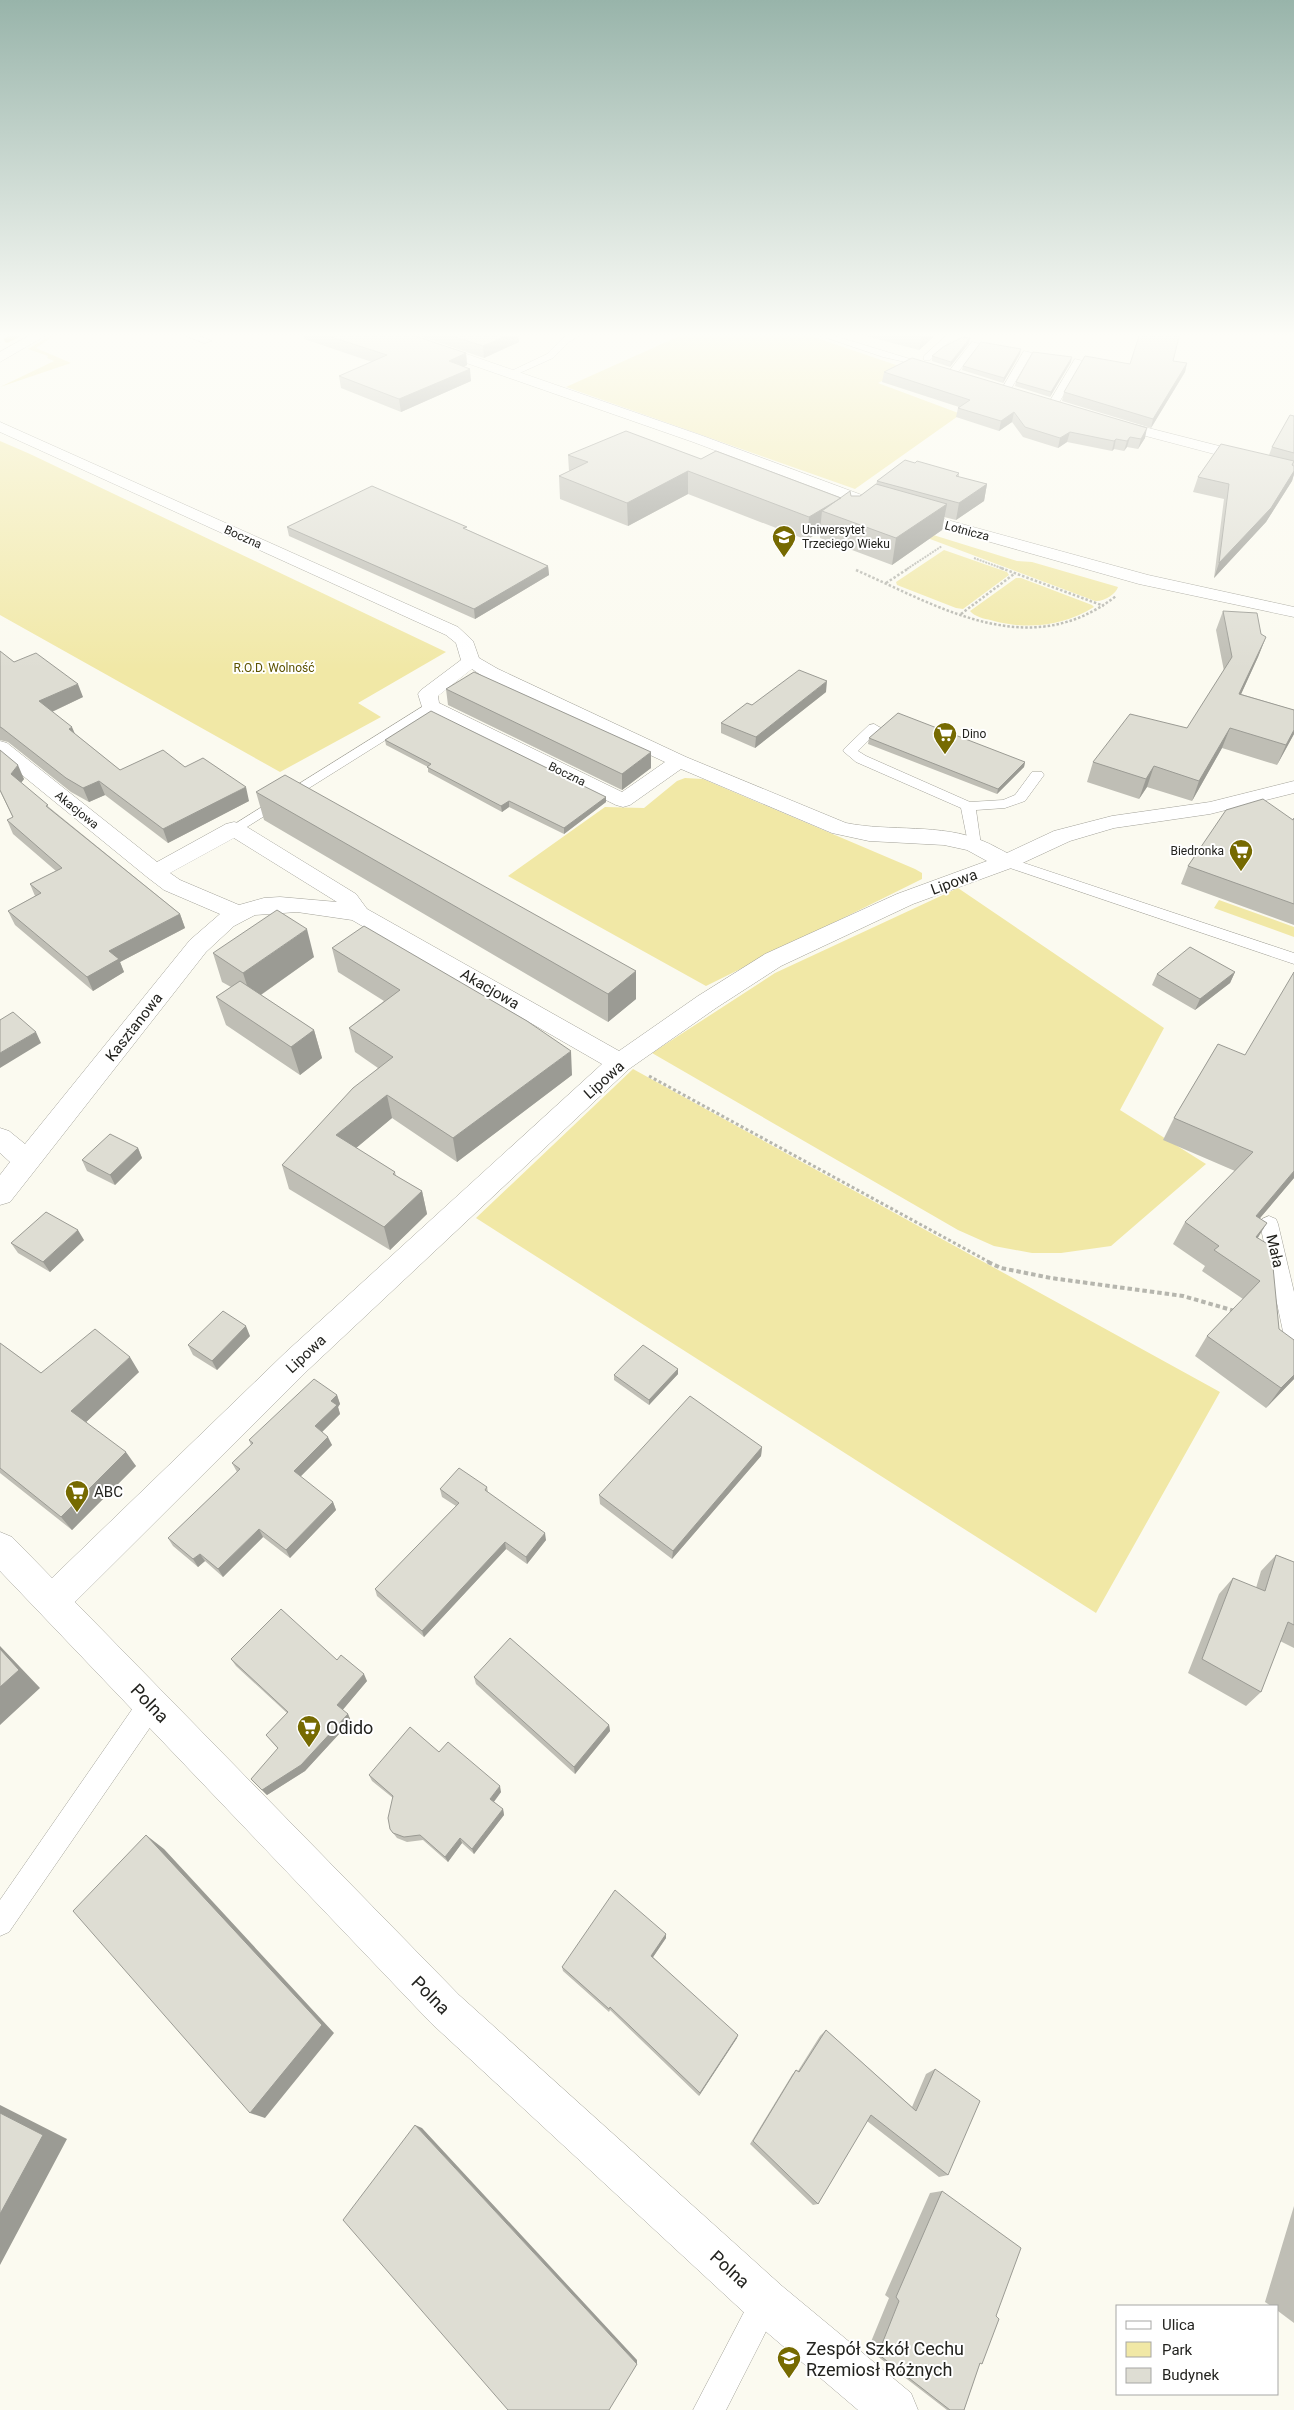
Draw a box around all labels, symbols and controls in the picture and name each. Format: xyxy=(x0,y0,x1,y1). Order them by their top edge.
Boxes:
street label: Lotnicza xyxy=(943,518,991,544)
street label: Boczna xyxy=(222,523,264,551)
place label: Uniwersytet Trzeciego Wieku xyxy=(802,523,890,551)
school or university icon: Uniwersytet Trzeciego Wieku xyxy=(771,524,797,558)
park label: R.O.D. Wolność xyxy=(234,661,314,675)
supermarket icon: Dino xyxy=(932,721,958,755)
place label: Dino xyxy=(962,727,986,741)
street label: Boczna xyxy=(546,759,588,789)
street label: Akacjowa xyxy=(52,788,102,832)
supermarket icon: Biedronka xyxy=(1228,838,1254,872)
place label: Biedronka xyxy=(1170,844,1224,858)
street label: Lipowa xyxy=(928,865,980,899)
street label: Akacjowa xyxy=(457,965,523,1013)
street label: Kasztanowa xyxy=(102,989,166,1065)
street label: Lipowa xyxy=(580,1057,628,1103)
street label: Mała xyxy=(1262,1233,1288,1269)
street label: Lipowa xyxy=(282,1331,330,1377)
supermarket icon: ABC xyxy=(64,1479,90,1513)
place label: ABC xyxy=(94,1483,123,1501)
street label: Polna xyxy=(127,1679,173,1727)
supermarket icon: Odido xyxy=(296,1714,322,1748)
place label: Odido xyxy=(326,1717,373,1738)
street label: Polna xyxy=(407,1971,455,2019)
street label: Polna xyxy=(706,2246,754,2292)
legend xyxy=(1116,2305,1279,2395)
text: Ulica xyxy=(1162,2316,1195,2334)
place label: Zespół Szkół Cechu Rzemiosł Różnych xyxy=(806,2338,964,2380)
text: Park xyxy=(1162,2341,1193,2359)
school or university icon: Zespół Szkół Cechu Rzemiosł Różnych xyxy=(776,2345,802,2379)
text: Budynek xyxy=(1162,2366,1219,2384)

